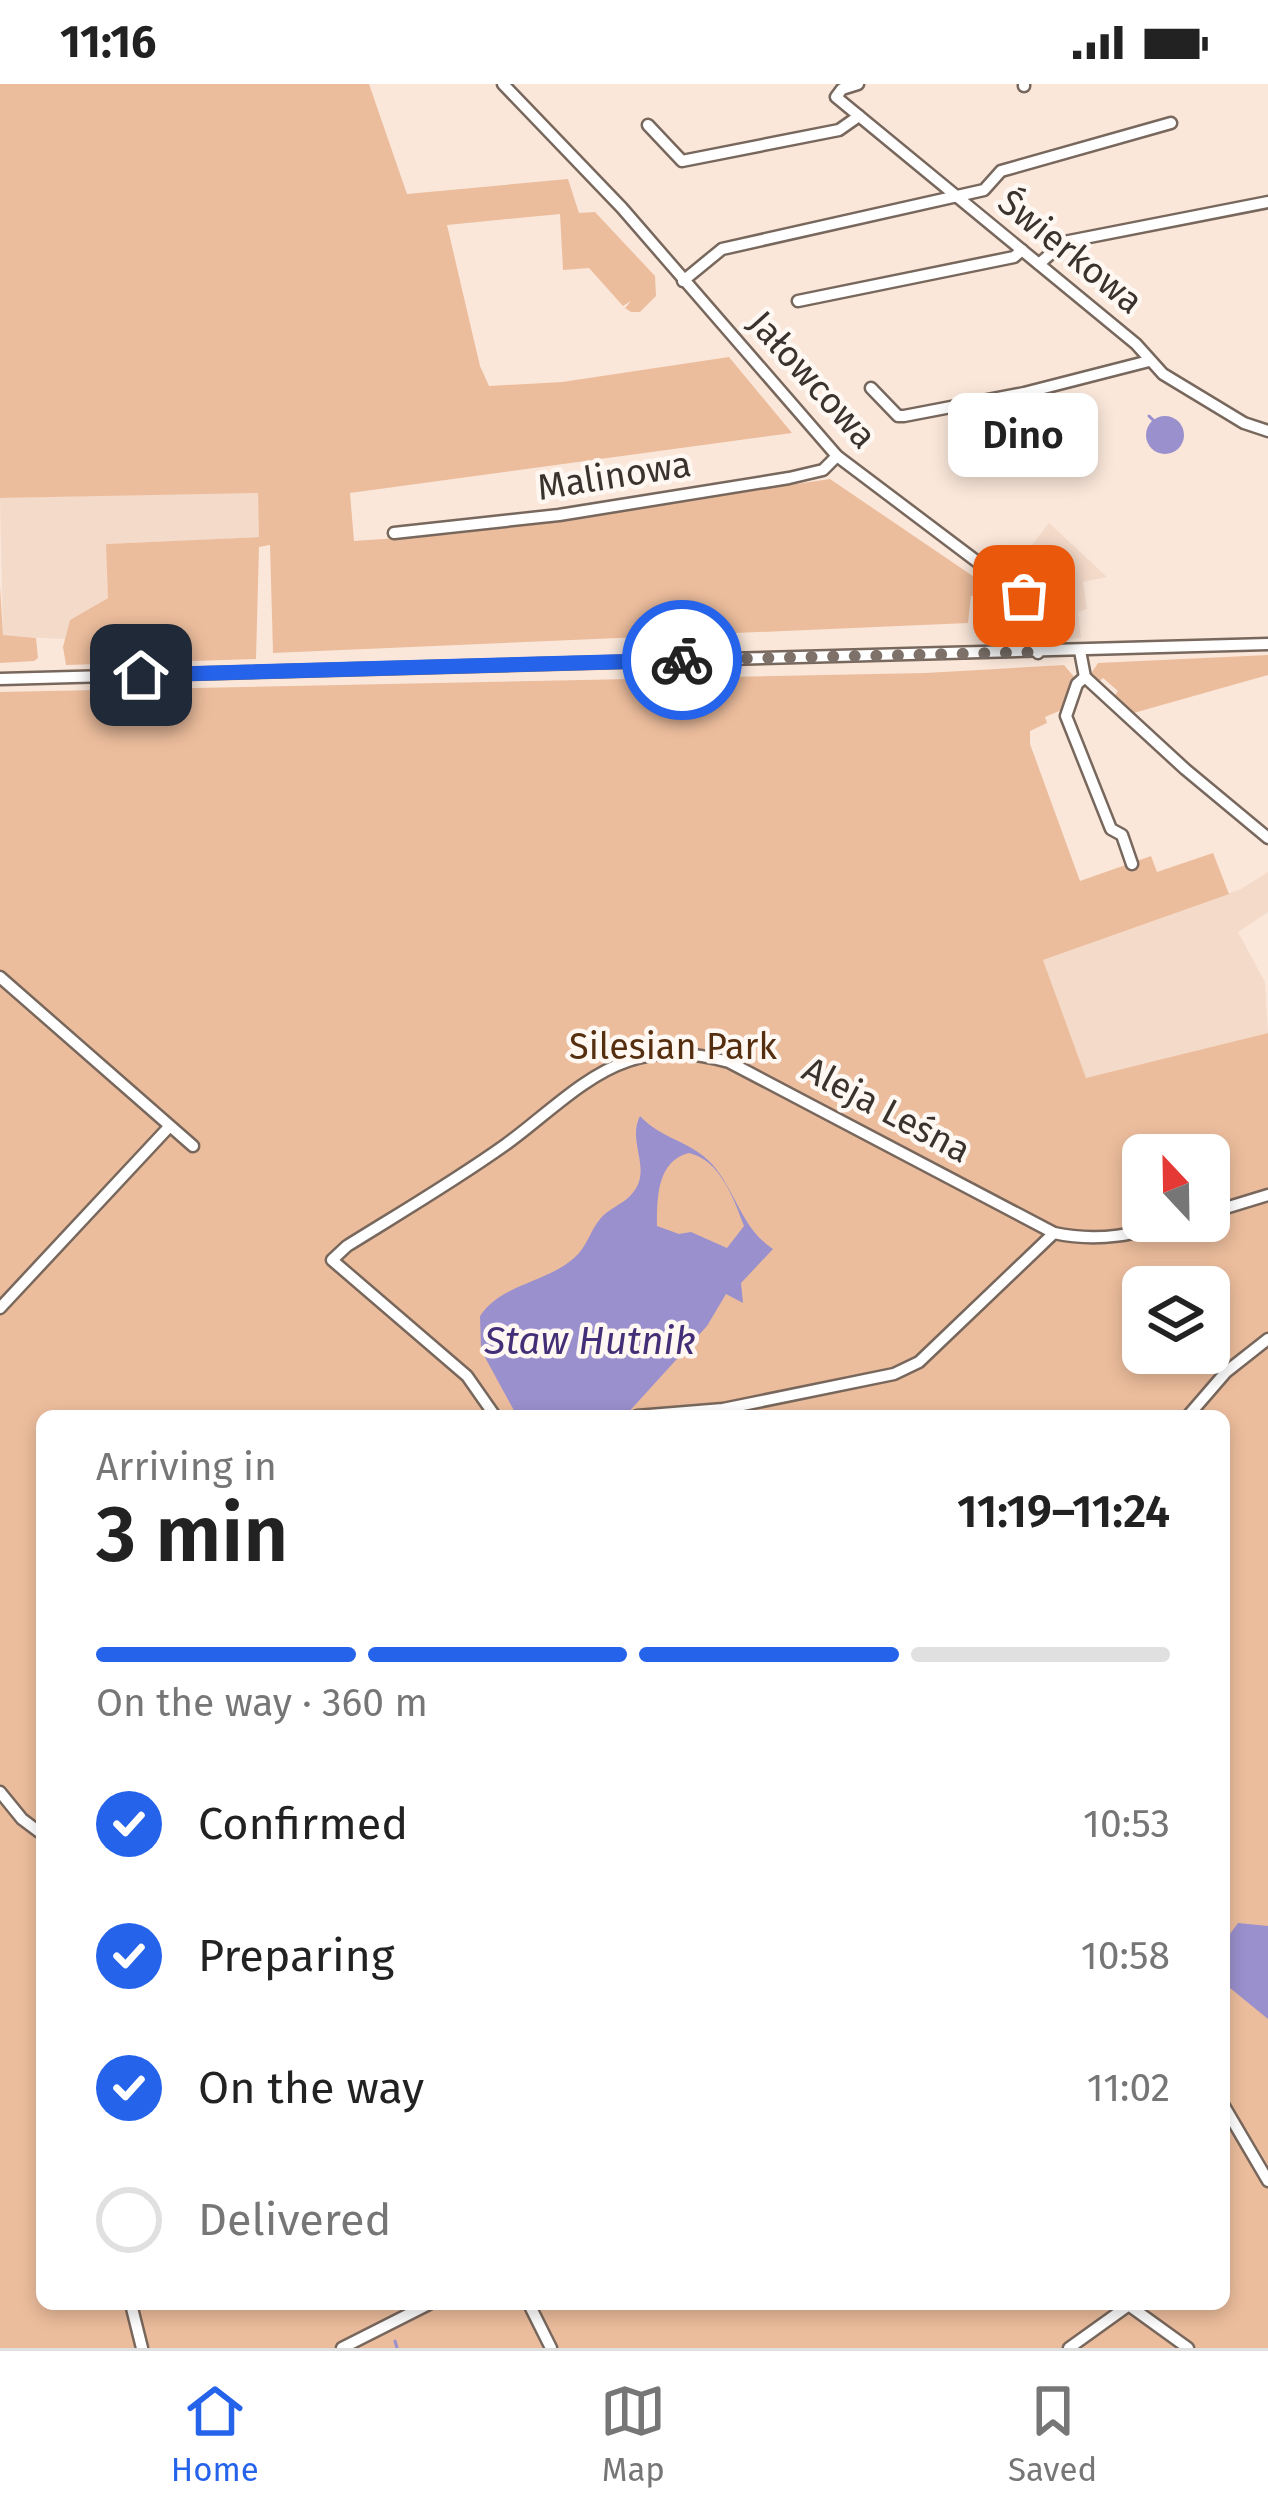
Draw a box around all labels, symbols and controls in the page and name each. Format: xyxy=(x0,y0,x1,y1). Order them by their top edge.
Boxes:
text: 11:16 xyxy=(60,15,156,69)
street label: Świerkowa xyxy=(989,180,1152,323)
street label: Jałowcowa xyxy=(739,302,886,458)
callout: Dino xyxy=(949,392,1099,476)
text: Dino xyxy=(982,412,1064,458)
street label: Malinowa xyxy=(534,442,694,510)
pin xyxy=(973,545,1075,647)
icon: bag xyxy=(991,563,1057,629)
courier xyxy=(622,600,742,720)
pin xyxy=(90,624,192,726)
icon: bike xyxy=(649,627,715,693)
icon: home xyxy=(108,642,174,708)
park label: Silesian Park xyxy=(569,1025,777,1069)
street label: Aleja Leśna xyxy=(795,1047,978,1172)
north arrow xyxy=(1122,1134,1230,1242)
map controls xyxy=(1122,1134,1230,1374)
button: layers xyxy=(1122,1266,1230,1374)
water label: Staw Hutnik xyxy=(483,1318,696,1364)
text: Arriving in xyxy=(96,1444,277,1490)
text: 11:19–11:24 xyxy=(957,1485,1170,1539)
text: 3 min xyxy=(96,1488,289,1582)
text: On the way · 360 m xyxy=(96,1680,428,1726)
icon: check xyxy=(96,1791,162,1857)
text: Confirmed xyxy=(198,1797,408,1851)
text: 10:53 xyxy=(1083,1801,1170,1847)
icon: check xyxy=(96,1923,162,1989)
text: Preparing xyxy=(198,1929,394,1983)
text: 10:58 xyxy=(1081,1933,1170,1979)
icon: check xyxy=(96,2055,162,2121)
text: On the way xyxy=(198,2061,424,2115)
text: 11:02 xyxy=(1087,2065,1170,2111)
text: Delivered xyxy=(198,2193,391,2247)
tab: Home xyxy=(171,2378,259,2490)
tab: Map xyxy=(600,2378,666,2490)
tab: Saved xyxy=(1008,2378,1097,2490)

